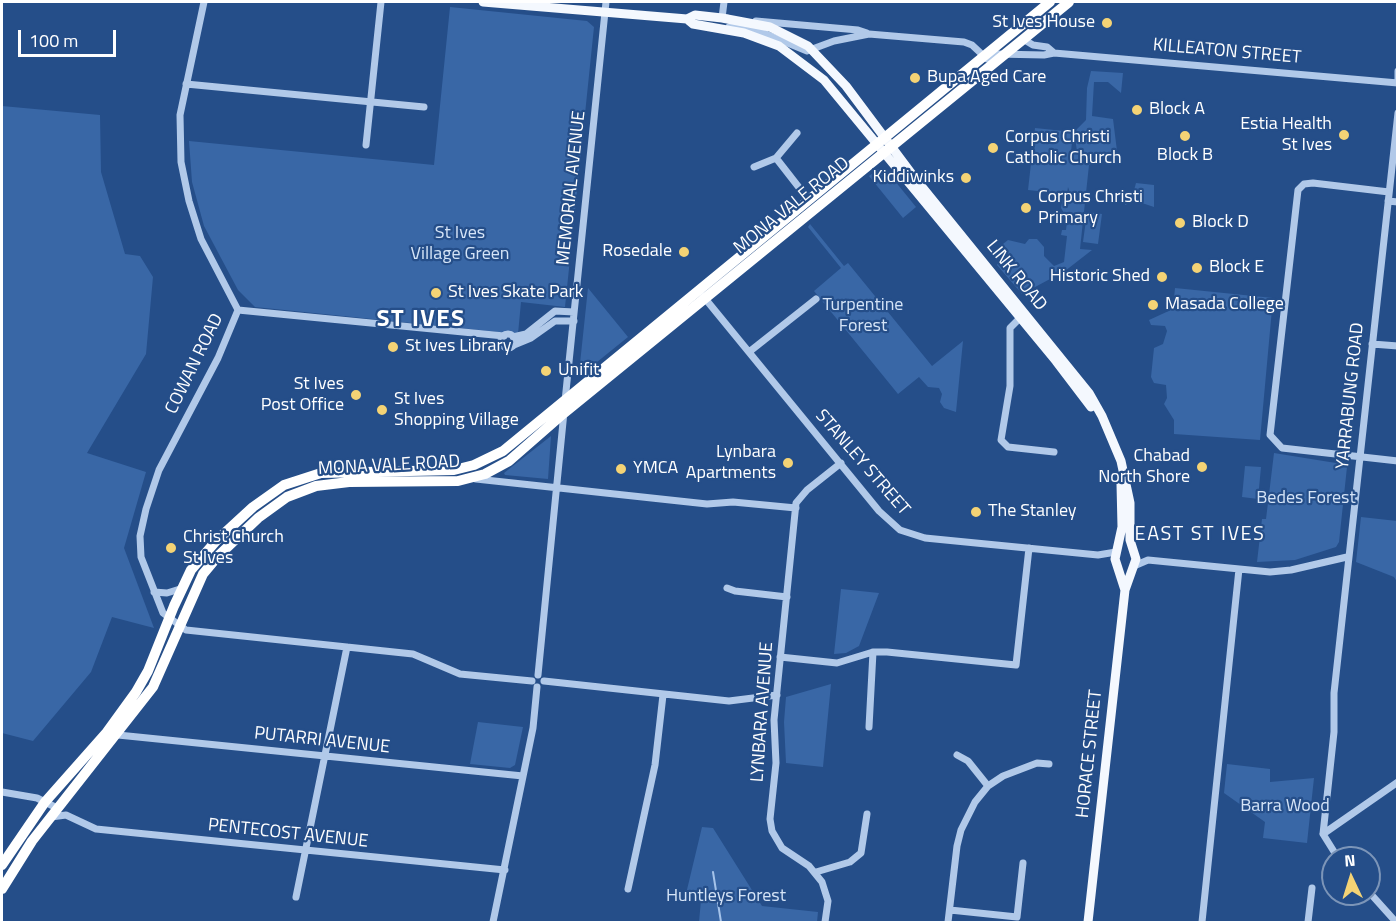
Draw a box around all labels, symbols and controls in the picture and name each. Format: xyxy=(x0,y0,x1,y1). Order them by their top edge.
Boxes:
place label: St Ives House xyxy=(992,12,1095,34)
marker: St Ives House xyxy=(1100,16,1114,30)
scale bar xyxy=(21,18,118,56)
text: 100 m xyxy=(29,27,78,54)
street label: KILLEATON STREET xyxy=(1152,35,1302,69)
place label: Bupa Aged Care xyxy=(927,67,1046,89)
marker: Bupa Aged Care xyxy=(908,71,922,85)
place label: Block A xyxy=(1149,99,1205,121)
marker: Block A xyxy=(1130,103,1144,117)
street label: MEMORIAL AVENUE xyxy=(553,110,591,266)
place label: Estia Health St Ives xyxy=(1240,114,1332,156)
place label: Corpus Christi Catholic Church xyxy=(1005,127,1122,170)
marker: Estia Health St Ives xyxy=(1337,128,1351,142)
marker: Block B xyxy=(1178,129,1192,143)
marker: Corpus Christi Catholic Church xyxy=(986,141,1000,155)
place label: Block B xyxy=(1157,145,1213,167)
street label: MONA VALE ROAD xyxy=(730,153,854,259)
place label: Kiddiwinks xyxy=(873,167,954,189)
marker: Kiddiwinks xyxy=(959,171,973,185)
place label: Corpus Christi Primary xyxy=(1038,187,1143,230)
marker: Corpus Christi Primary xyxy=(1019,201,1033,215)
place label: Block D xyxy=(1192,212,1249,234)
marker: Block D xyxy=(1173,216,1187,230)
park label: St Ives Village Green xyxy=(410,223,510,266)
street label: LINK ROAD xyxy=(981,236,1051,316)
place label: Rosedale xyxy=(602,241,672,263)
marker: Rosedale xyxy=(677,245,691,259)
place label: Block E xyxy=(1209,257,1264,279)
marker: Block E xyxy=(1190,261,1204,275)
place label: Historic Shed xyxy=(1050,266,1150,288)
marker: Historic Shed xyxy=(1155,270,1169,284)
place label: St Ives Skate Park xyxy=(448,282,583,304)
marker: St Ives Skate Park xyxy=(429,286,443,300)
place label: Masada College xyxy=(1165,294,1284,316)
park label: Turpentine Forest xyxy=(823,295,903,338)
marker: Masada College xyxy=(1146,298,1160,312)
district label: ST IVES xyxy=(376,306,466,334)
street label: COWAN ROAD xyxy=(161,310,229,418)
street label: YARRABUNG ROAD xyxy=(1333,322,1369,470)
place label: St Ives Library xyxy=(405,336,511,358)
marker: St Ives Library xyxy=(386,340,400,354)
place label: Unifit xyxy=(558,360,599,382)
marker: Unifit xyxy=(539,364,553,378)
place label: St Ives Post Office xyxy=(261,374,344,416)
marker: St Ives Post Office xyxy=(349,388,363,402)
place label: St Ives Shopping Village xyxy=(394,389,519,432)
marker: St Ives Shopping Village xyxy=(375,403,389,417)
street label: STANLEY STREET xyxy=(810,406,914,520)
place label: Lynbara Apartments xyxy=(686,442,776,484)
place label: Chabad North Shore xyxy=(1098,446,1190,488)
street label: MONA VALE ROAD xyxy=(317,451,461,481)
marker: Lynbara Apartments xyxy=(781,456,795,470)
place label: YMCA xyxy=(633,458,678,480)
marker: Chabad North Shore xyxy=(1195,460,1209,474)
marker: YMCA xyxy=(614,462,628,476)
park label: Bedes Forest xyxy=(1256,488,1356,510)
place label: The Stanley xyxy=(988,501,1077,523)
marker: The Stanley xyxy=(969,505,983,519)
district label: EAST ST IVES xyxy=(1135,523,1265,547)
place label: Christ Church St Ives xyxy=(183,527,284,570)
marker: Christ Church St Ives xyxy=(164,541,178,555)
street label: LYNBARA AVENUE xyxy=(747,641,779,783)
street label: HORACE STREET xyxy=(1073,689,1107,819)
street label: PUTARRI AVENUE xyxy=(253,723,391,759)
park label: Barra Wood xyxy=(1240,796,1330,818)
street label: PENTECOST AVENUE xyxy=(207,815,369,853)
north arrow xyxy=(1321,846,1381,906)
text: N xyxy=(1344,848,1356,872)
park label: Huntleys Forest xyxy=(666,886,786,908)

